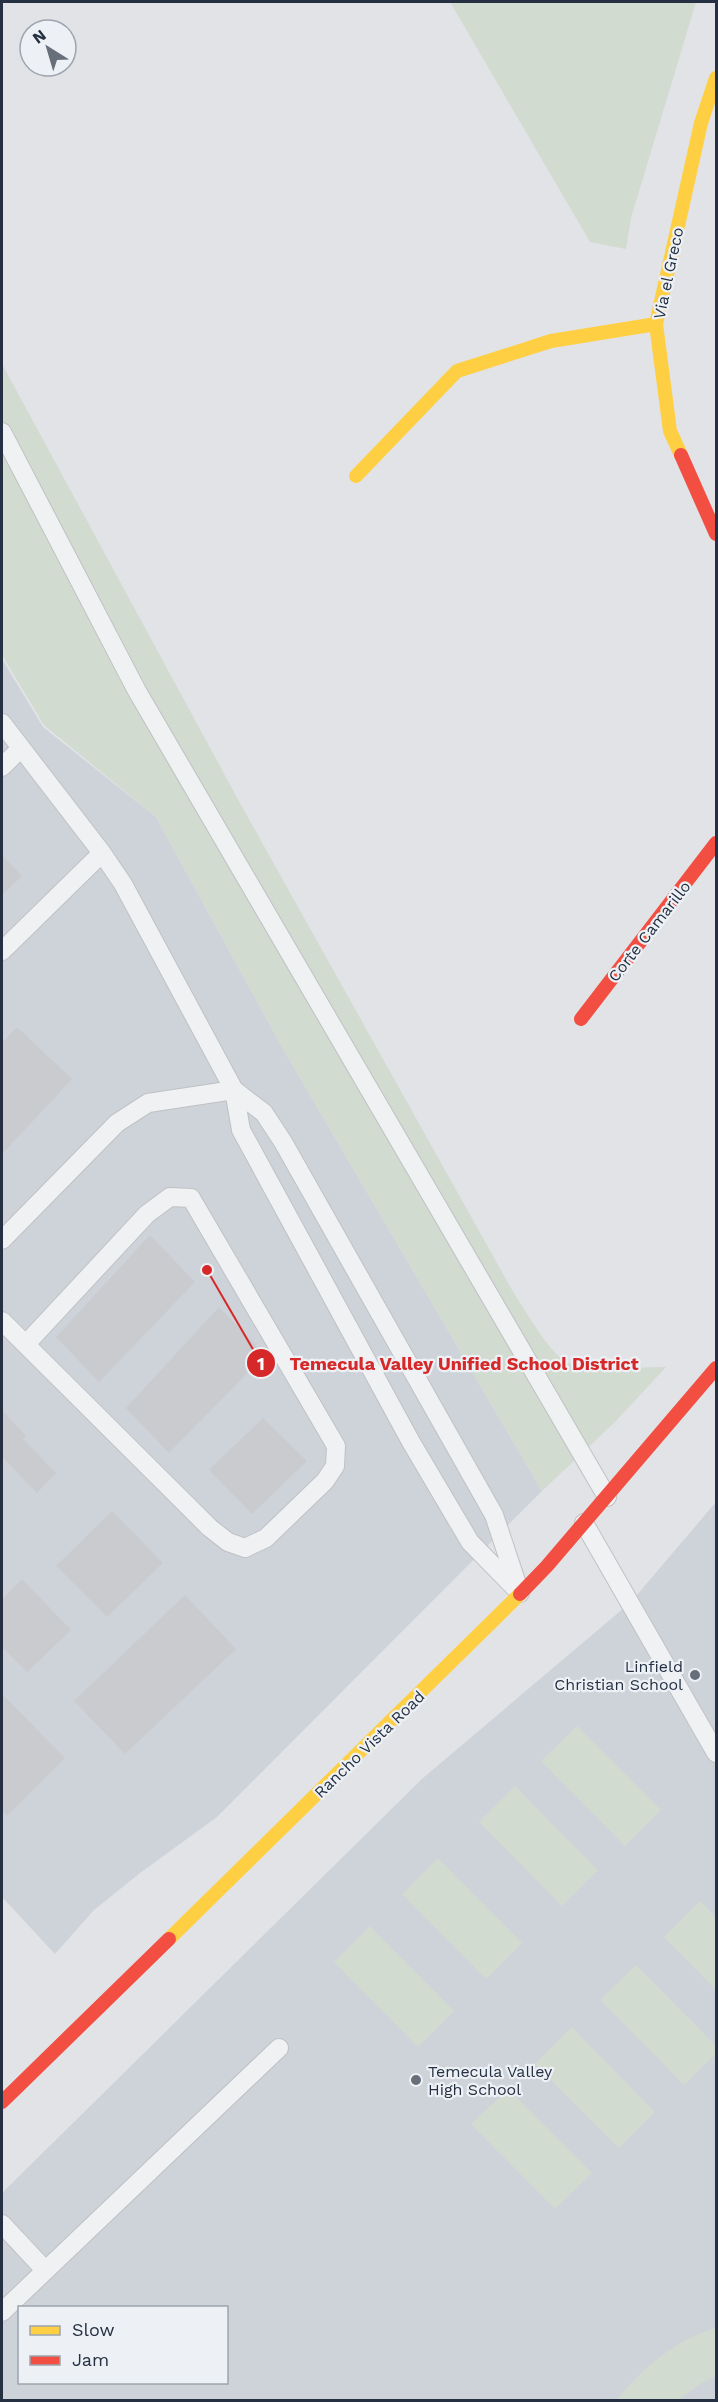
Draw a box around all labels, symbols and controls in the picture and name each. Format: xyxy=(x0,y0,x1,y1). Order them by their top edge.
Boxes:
north arrow xyxy=(18,18,78,78)
text: N xyxy=(29,25,50,48)
street label: Via el Greco xyxy=(649,225,687,321)
street label: Corte Camarillo xyxy=(604,877,695,985)
callout: Temecula Valley Unified School District xyxy=(246,1345,651,1381)
text: 1 xyxy=(257,1353,265,1374)
text: Temecula Valley Unified School District xyxy=(289,1353,639,1374)
place label: Linfield Christian School xyxy=(554,1657,683,1694)
marker: Linfield Christian School xyxy=(688,1668,702,1682)
street label: Rancho Vista Road xyxy=(310,1687,428,1802)
place label: Temecula Valley High School xyxy=(428,2062,553,2099)
marker: Temecula Valley High School xyxy=(409,2073,423,2087)
legend xyxy=(18,2306,228,2384)
text: Slow xyxy=(72,2319,115,2340)
text: Jam xyxy=(72,2349,109,2370)

